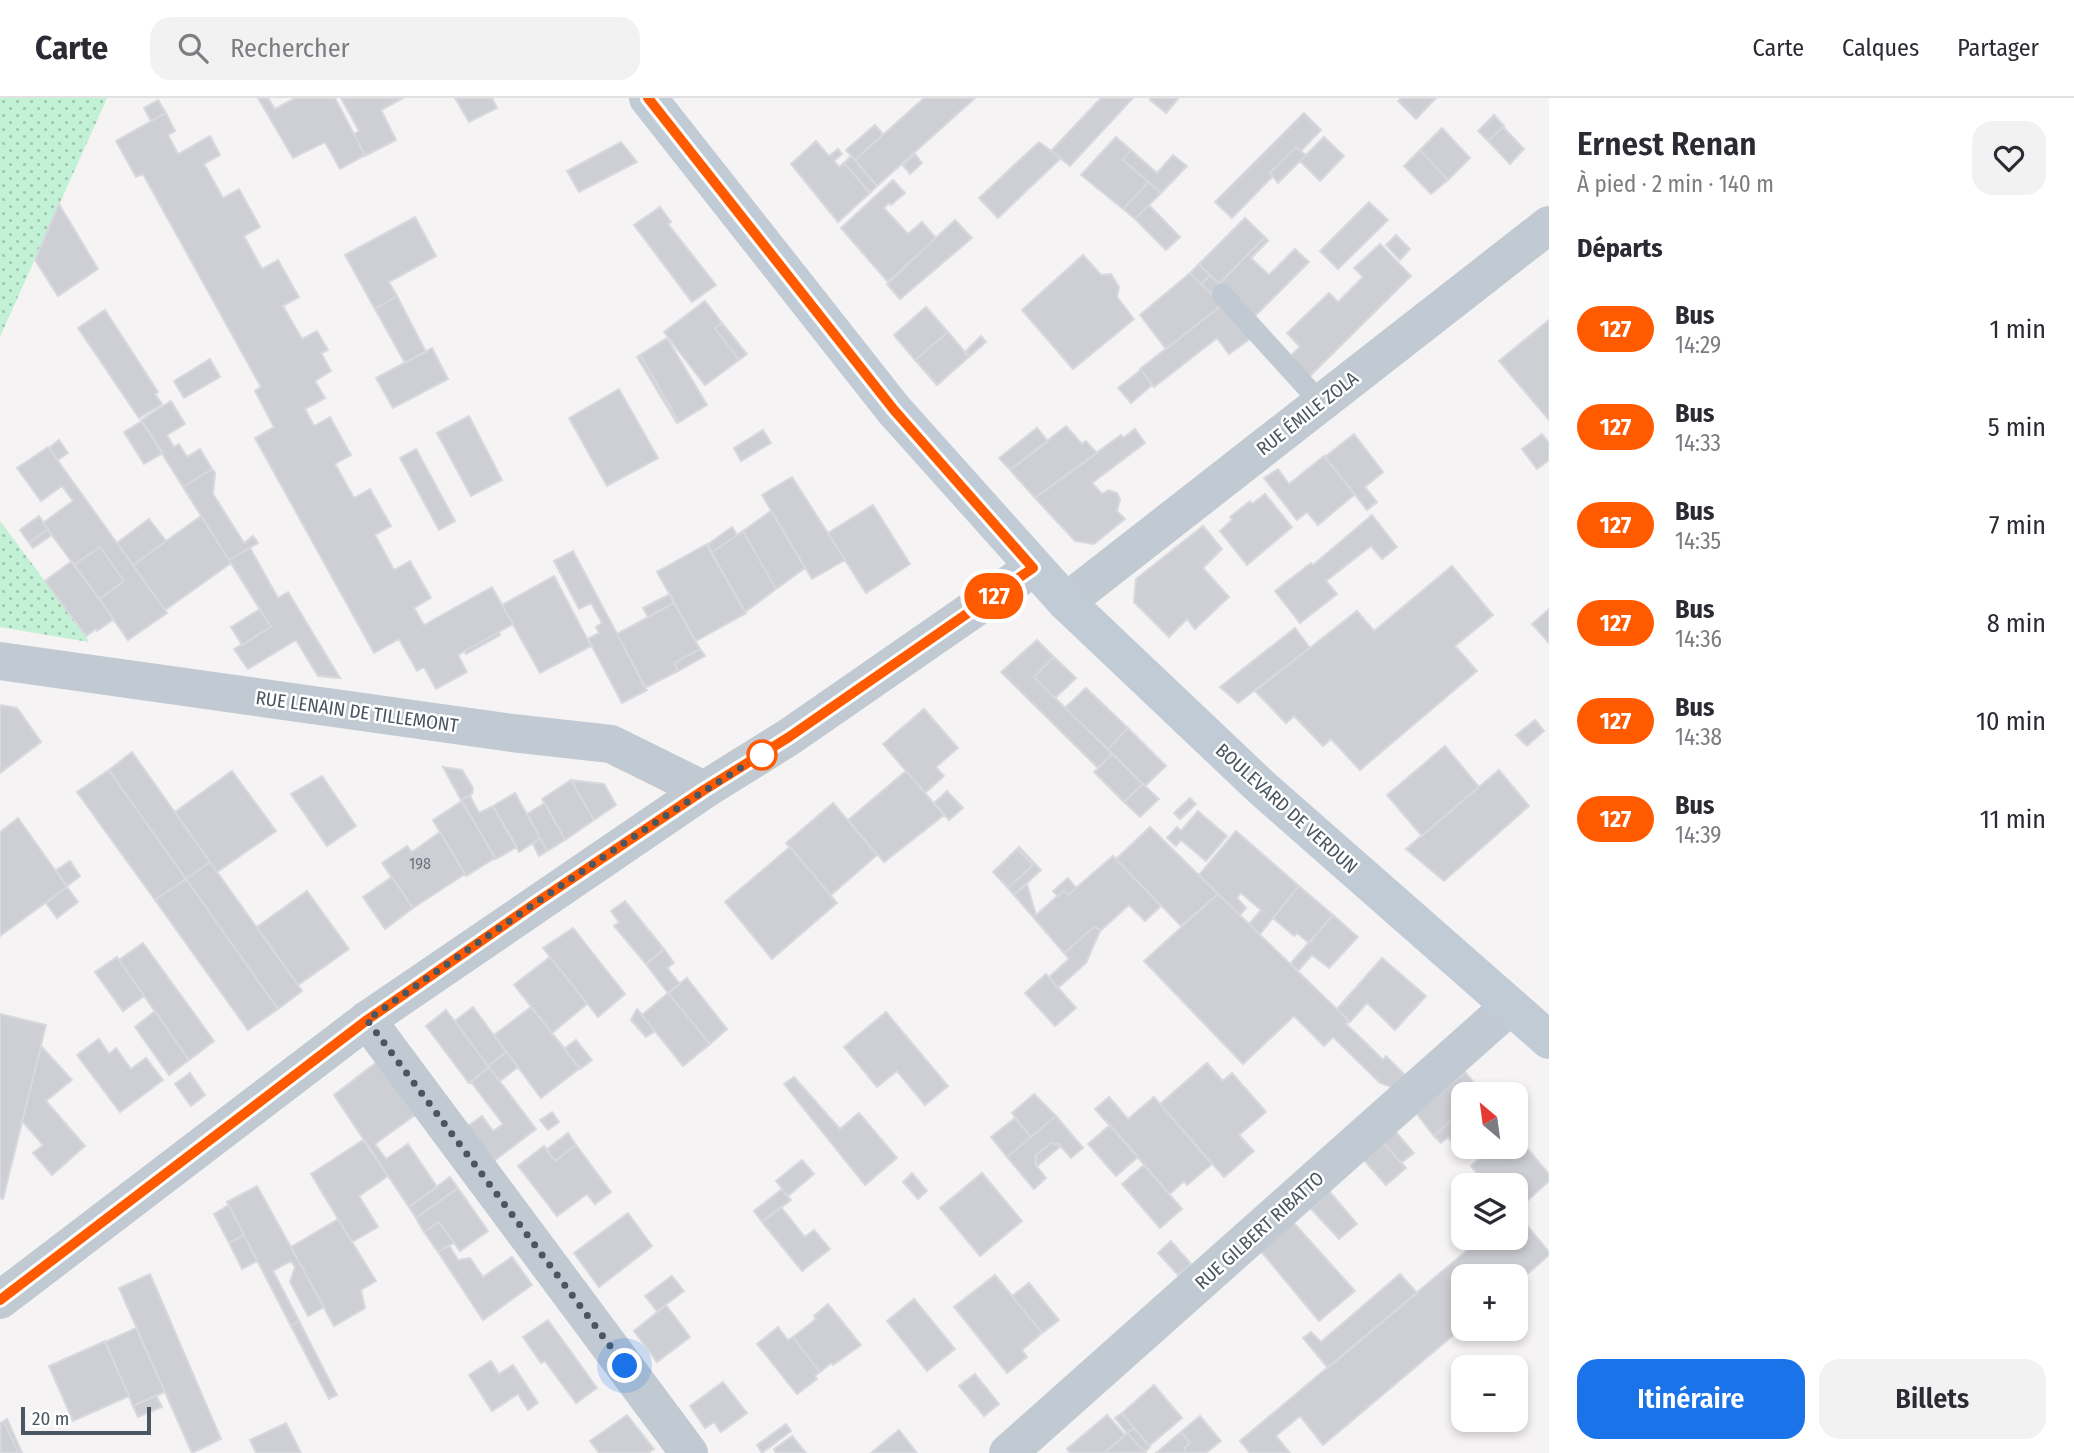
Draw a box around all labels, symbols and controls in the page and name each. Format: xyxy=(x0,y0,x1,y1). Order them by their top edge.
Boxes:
search box xyxy=(150,17,640,80)
text: Carte xyxy=(35,28,108,68)
icon: search xyxy=(174,29,212,67)
text: Rechercher xyxy=(230,33,350,64)
text: Carte xyxy=(1753,34,1804,62)
text: Calques xyxy=(1842,34,1919,62)
text: Partager xyxy=(1957,34,2039,62)
button: heart xyxy=(1972,121,2046,195)
text: Ernest Renan xyxy=(1577,124,1757,164)
text: À pied · 2 min · 140 m xyxy=(1577,170,1774,198)
text: Départs xyxy=(1577,233,1663,264)
text: Bus xyxy=(1675,300,1714,331)
text: 1 min xyxy=(1990,314,2046,345)
text: 127 xyxy=(1600,315,1631,343)
text: 14:29 xyxy=(1675,331,1721,359)
street label: RUE ÉMILE ZOLA xyxy=(1252,367,1363,460)
text: Bus xyxy=(1675,398,1714,429)
text: 5 min xyxy=(1988,412,2046,443)
text: 127 xyxy=(1600,413,1631,441)
text: 14:33 xyxy=(1675,429,1721,457)
text: Bus xyxy=(1675,496,1714,527)
text: 7 min xyxy=(1989,510,2046,541)
text: 127 xyxy=(1600,511,1631,539)
text: 14:35 xyxy=(1675,527,1721,555)
line badge: 127 xyxy=(954,573,1034,619)
text: 127 xyxy=(978,582,1010,610)
text: Bus xyxy=(1675,594,1714,625)
text: 8 min xyxy=(1987,608,2046,639)
text: 127 xyxy=(1600,609,1631,637)
text: 14:36 xyxy=(1675,625,1722,653)
street label: RUE LENAIN DE TILLEMONT xyxy=(254,686,460,737)
text: Bus xyxy=(1675,692,1714,723)
text: 10 min xyxy=(1976,706,2046,737)
text: 127 xyxy=(1600,707,1631,735)
text: 14:38 xyxy=(1675,723,1722,751)
street label: BOULEVARD DE VERDUN xyxy=(1211,739,1362,878)
unlabelled marker xyxy=(747,740,777,770)
text: Bus xyxy=(1675,790,1714,821)
text: 11 min xyxy=(1980,804,2046,835)
text: 127 xyxy=(1600,805,1631,833)
text: 14:39 xyxy=(1675,821,1721,849)
house number: 198 xyxy=(409,854,431,873)
north arrow xyxy=(1451,1082,1528,1158)
map controls xyxy=(1451,1082,1528,1432)
street label: RUE GILBERT RIBATTO xyxy=(1190,1167,1328,1294)
button: layers xyxy=(1451,1173,1528,1250)
button: + xyxy=(1451,1264,1528,1341)
your location xyxy=(607,1348,642,1383)
button: − xyxy=(1451,1355,1528,1432)
button: Itinéraire xyxy=(1577,1359,1805,1439)
button: Billets xyxy=(1819,1359,2046,1439)
scale bar xyxy=(21,1404,150,1436)
text: 20 m xyxy=(32,1407,69,1430)

